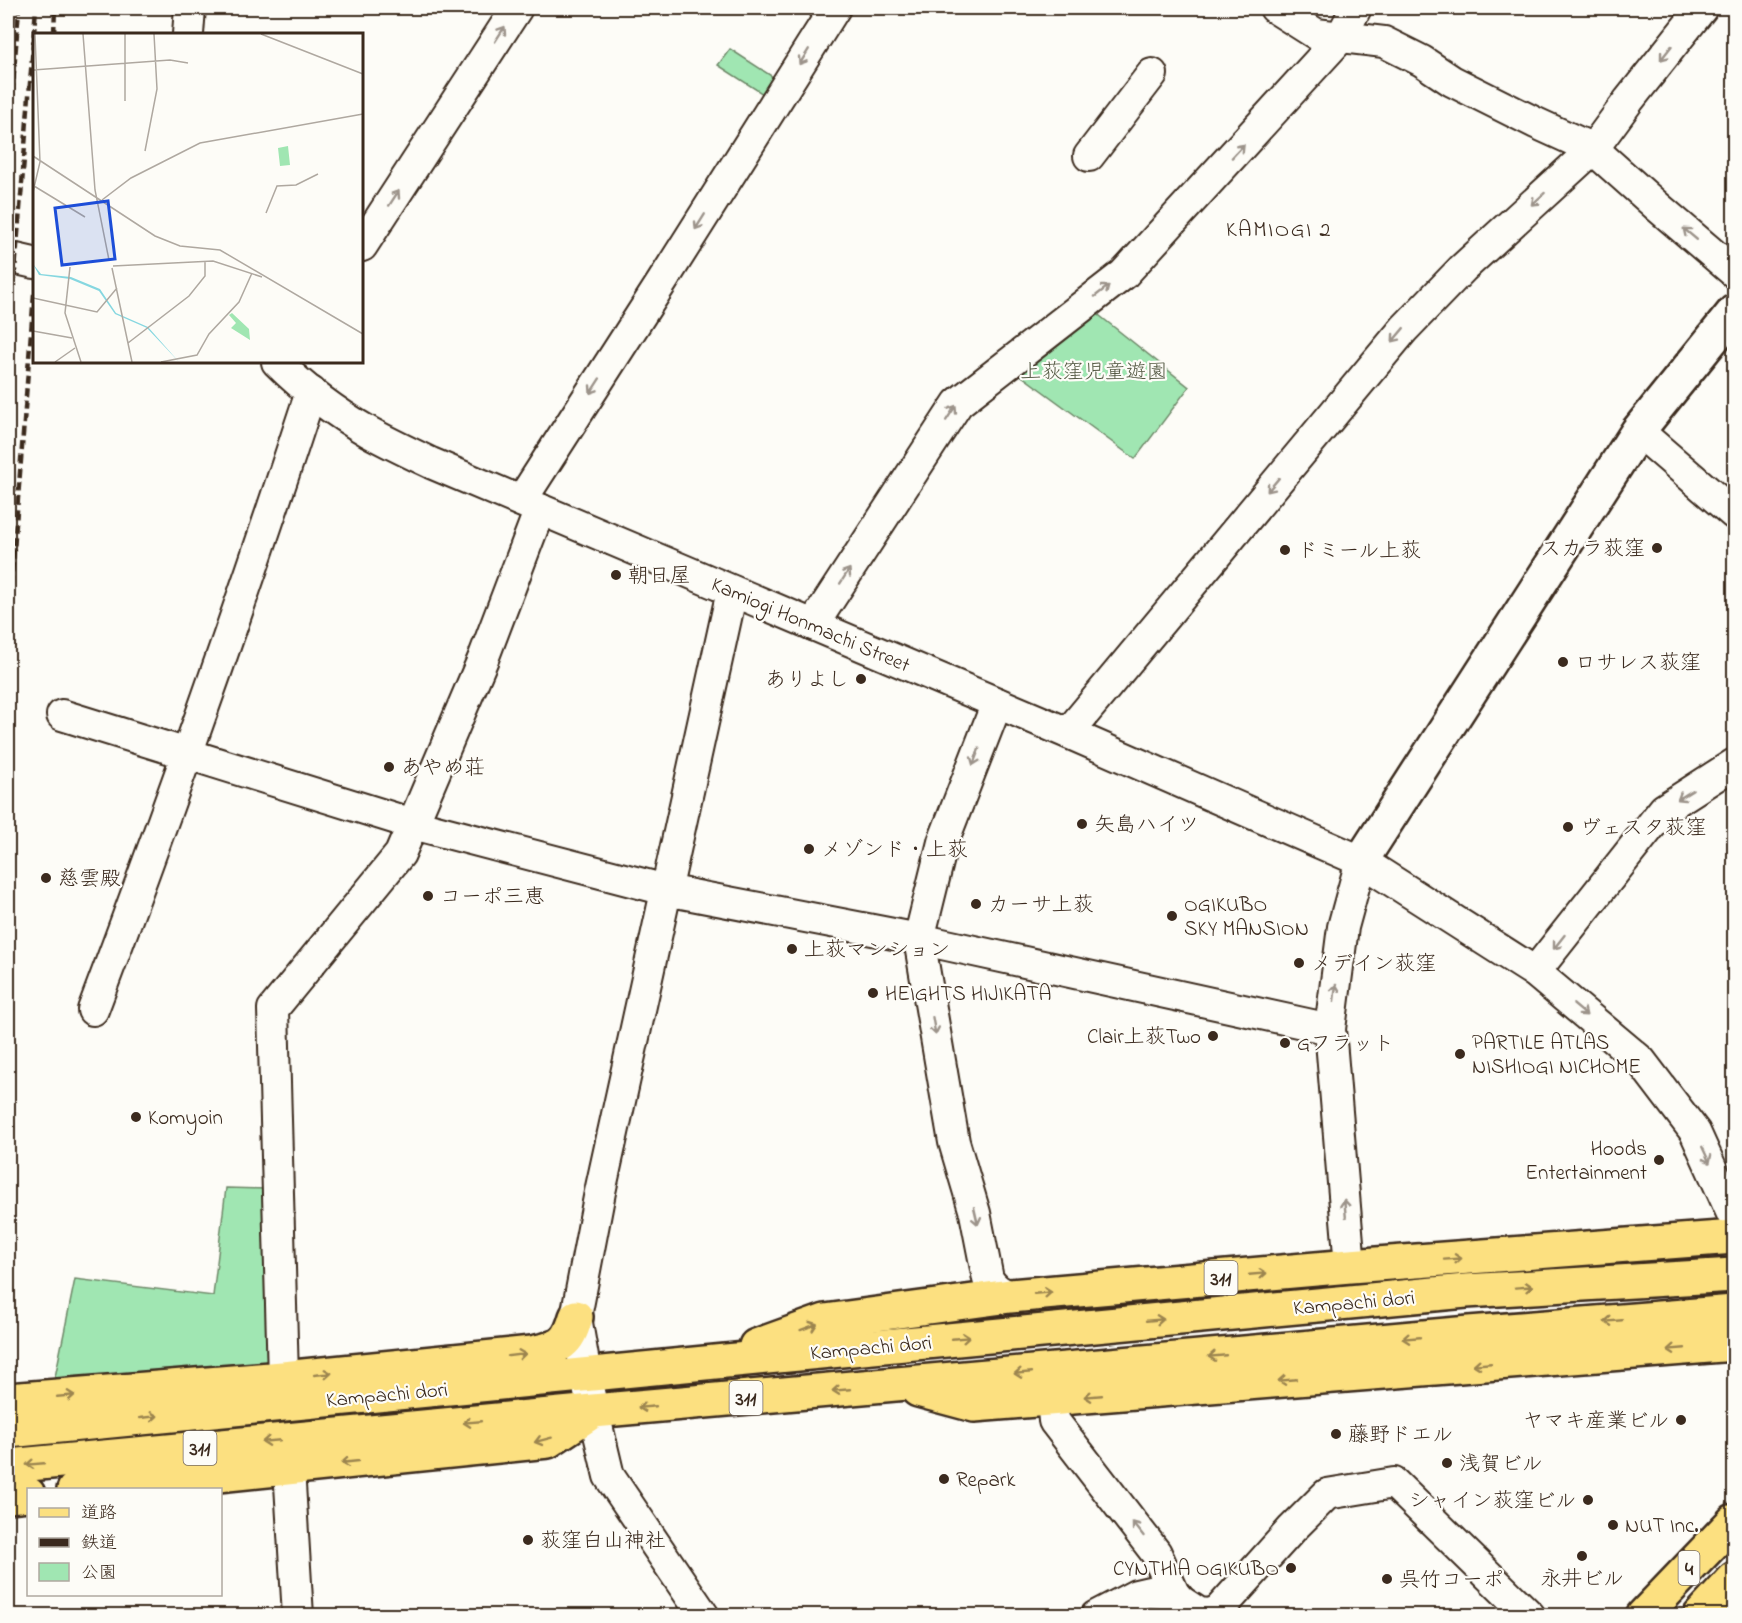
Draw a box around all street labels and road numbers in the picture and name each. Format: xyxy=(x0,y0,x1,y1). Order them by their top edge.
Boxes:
street label: Kamiogi Honmachi Street xyxy=(705,570,914,683)
road number: 311 xyxy=(1204,1261,1238,1295)
street label: Kampachi dori xyxy=(1292,1284,1416,1324)
street label: Kampachi dori xyxy=(809,1329,933,1369)
street label: Kampachi dori xyxy=(325,1376,449,1416)
road number: 311 xyxy=(730,1381,762,1415)
road number: 311 xyxy=(184,1431,216,1465)
road number: 4 xyxy=(1678,1551,1700,1585)

